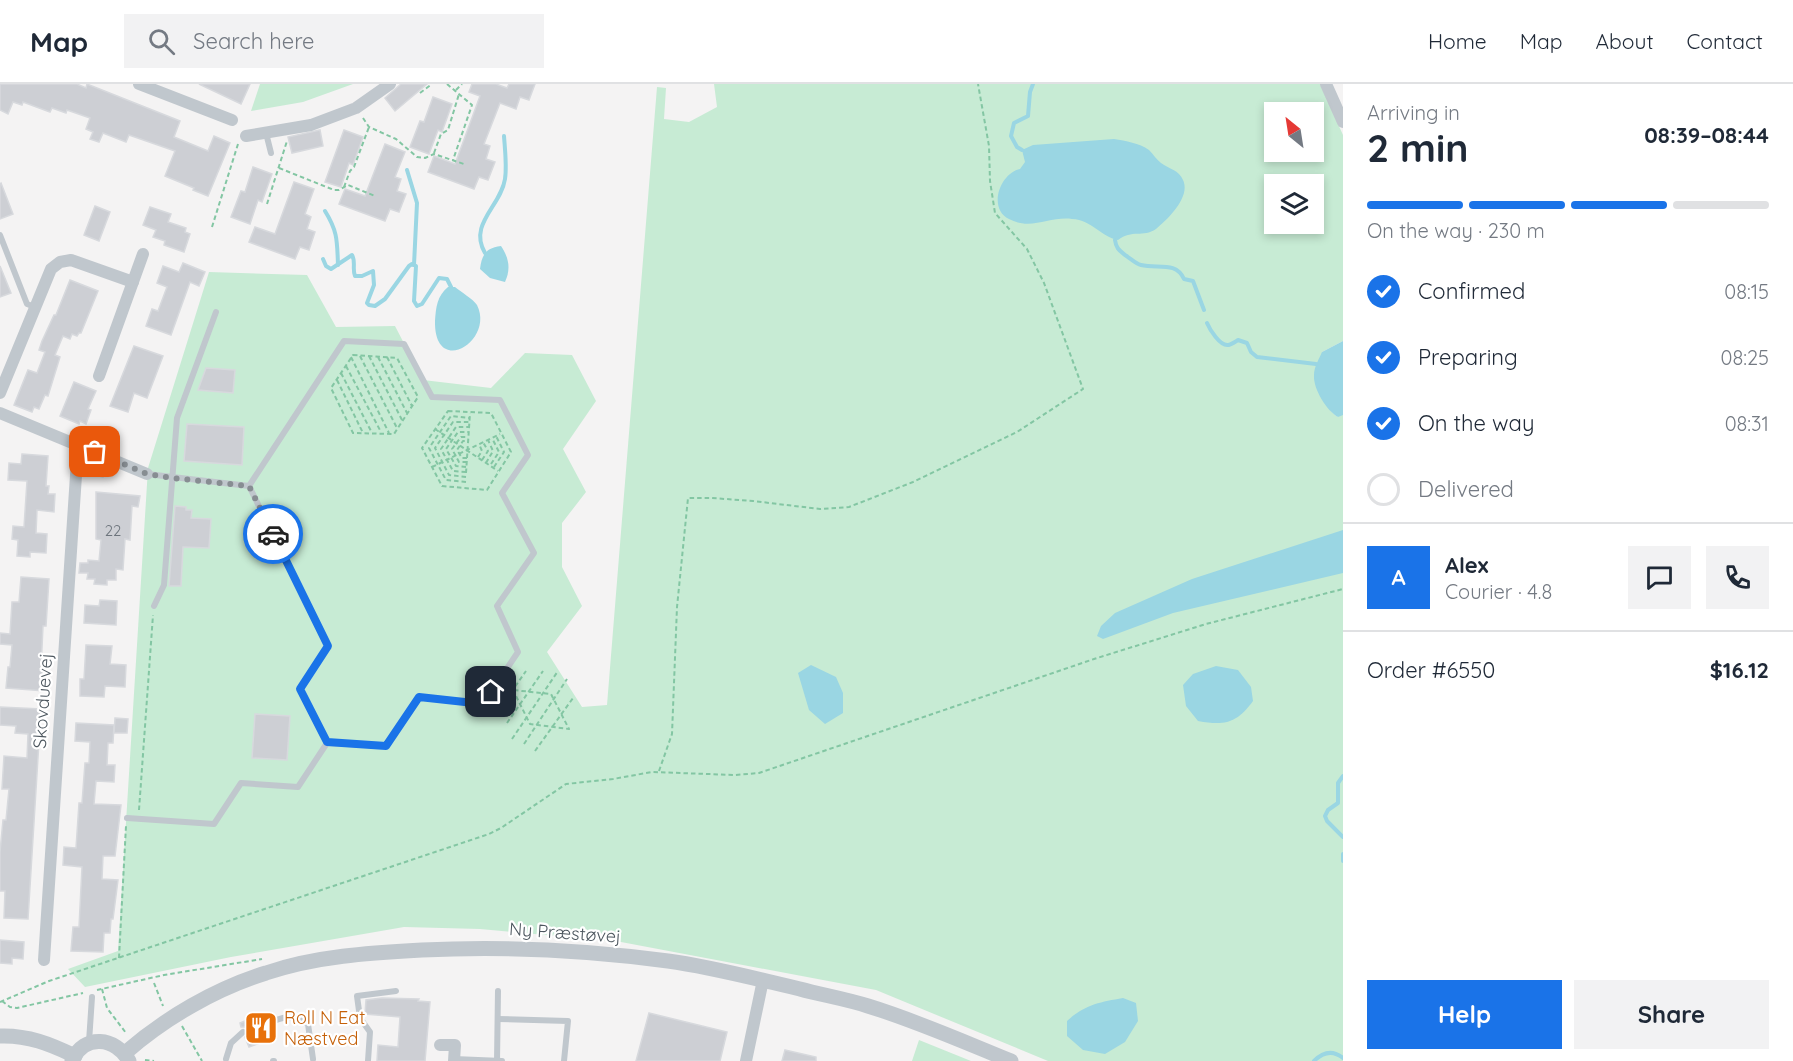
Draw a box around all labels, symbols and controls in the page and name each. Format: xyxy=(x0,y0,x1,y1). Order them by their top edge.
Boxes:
search box xyxy=(124,14,544,68)
text: Map xyxy=(30,24,88,59)
icon: search xyxy=(145,25,178,58)
text: Search here xyxy=(193,27,315,55)
text: Home xyxy=(1428,28,1487,54)
text: Map xyxy=(1520,28,1563,54)
text: About xyxy=(1596,28,1654,54)
text: Contact xyxy=(1687,28,1763,54)
text: Arriving in xyxy=(1367,100,1460,125)
north arrow xyxy=(1264,102,1324,162)
map controls xyxy=(1264,102,1324,234)
text: 08:39–08:44 xyxy=(1644,121,1769,149)
text: 2 min xyxy=(1367,123,1469,172)
button: layers xyxy=(1264,174,1324,234)
text: On the way · 230 m xyxy=(1367,218,1545,243)
icon: check xyxy=(1367,275,1400,308)
text: Confirmed xyxy=(1418,277,1525,305)
text: 08:15 xyxy=(1724,279,1769,304)
icon: check xyxy=(1367,341,1400,374)
text: Preparing xyxy=(1418,343,1518,371)
text: 08:25 xyxy=(1721,345,1769,370)
icon: check xyxy=(1367,407,1400,440)
text: On the way xyxy=(1418,409,1534,437)
text: 08:31 xyxy=(1725,411,1769,436)
pin xyxy=(69,426,120,477)
icon: bag xyxy=(78,435,111,468)
text: Delivered xyxy=(1418,475,1514,503)
courier xyxy=(243,504,303,564)
icon: car xyxy=(257,518,290,551)
house number: 22 xyxy=(105,521,121,540)
button: chat xyxy=(1628,546,1691,609)
button: phone xyxy=(1706,546,1769,609)
text: Alex xyxy=(1445,551,1488,579)
text: A xyxy=(1391,563,1406,591)
text: Courier · 4.8 xyxy=(1445,579,1552,604)
street label: Skovduevej xyxy=(28,653,57,749)
text: Order #6550 xyxy=(1367,656,1495,684)
text: $16.12 xyxy=(1710,656,1769,684)
pin xyxy=(465,666,516,717)
icon: home xyxy=(474,675,507,708)
street label: Ny Præstøvej xyxy=(508,917,622,948)
button: Help xyxy=(1367,980,1562,1049)
button: Share xyxy=(1574,980,1769,1049)
place label: Roll N Eat Næstved xyxy=(284,1006,365,1050)
restaurant icon: Roll N Eat Næstved xyxy=(243,1010,279,1046)

